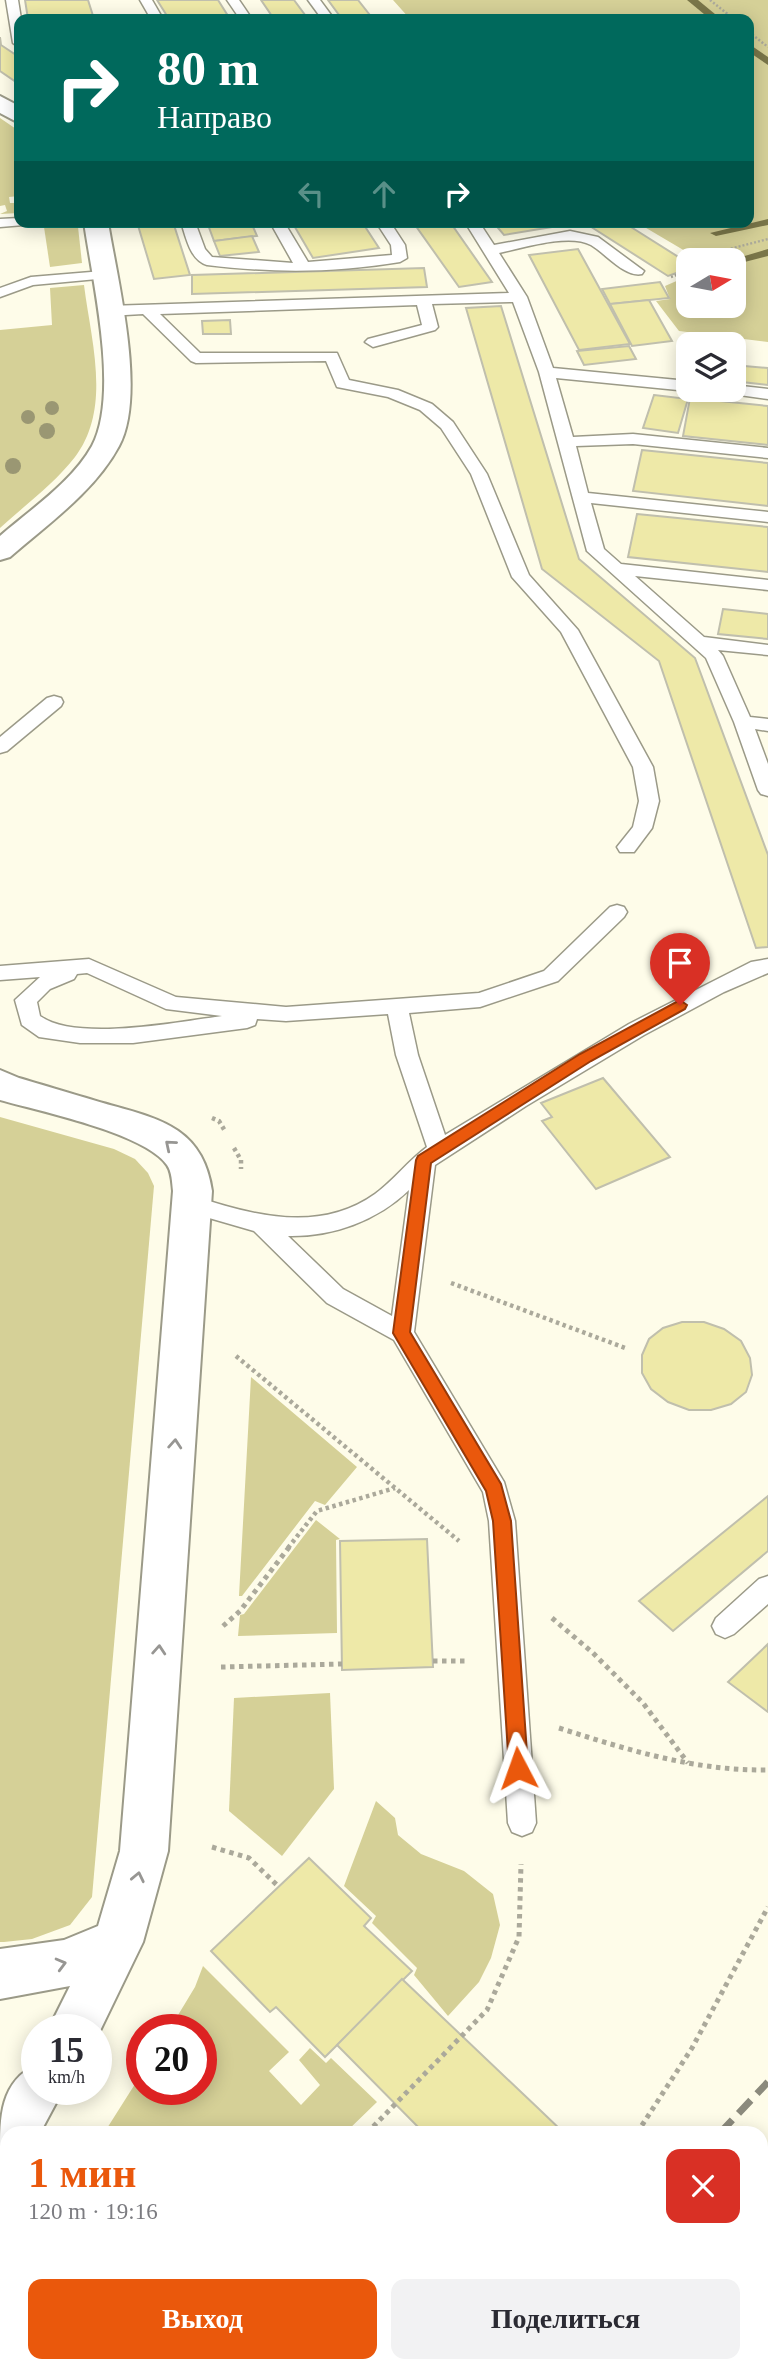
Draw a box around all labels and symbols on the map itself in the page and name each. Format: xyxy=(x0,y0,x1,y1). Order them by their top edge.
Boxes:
north arrow xyxy=(676,248,746,318)
pin xyxy=(650,933,710,1005)
one-way arrow xyxy=(165,1141,178,1153)
one-way arrow xyxy=(167,1438,182,1449)
one-way arrow xyxy=(151,1645,166,1656)
position arrow xyxy=(481,1731,555,1805)
one-way arrow xyxy=(130,1871,145,1883)
one-way arrow xyxy=(55,1958,67,1972)
speed limit sign: 20 xyxy=(126,2014,217,2105)

